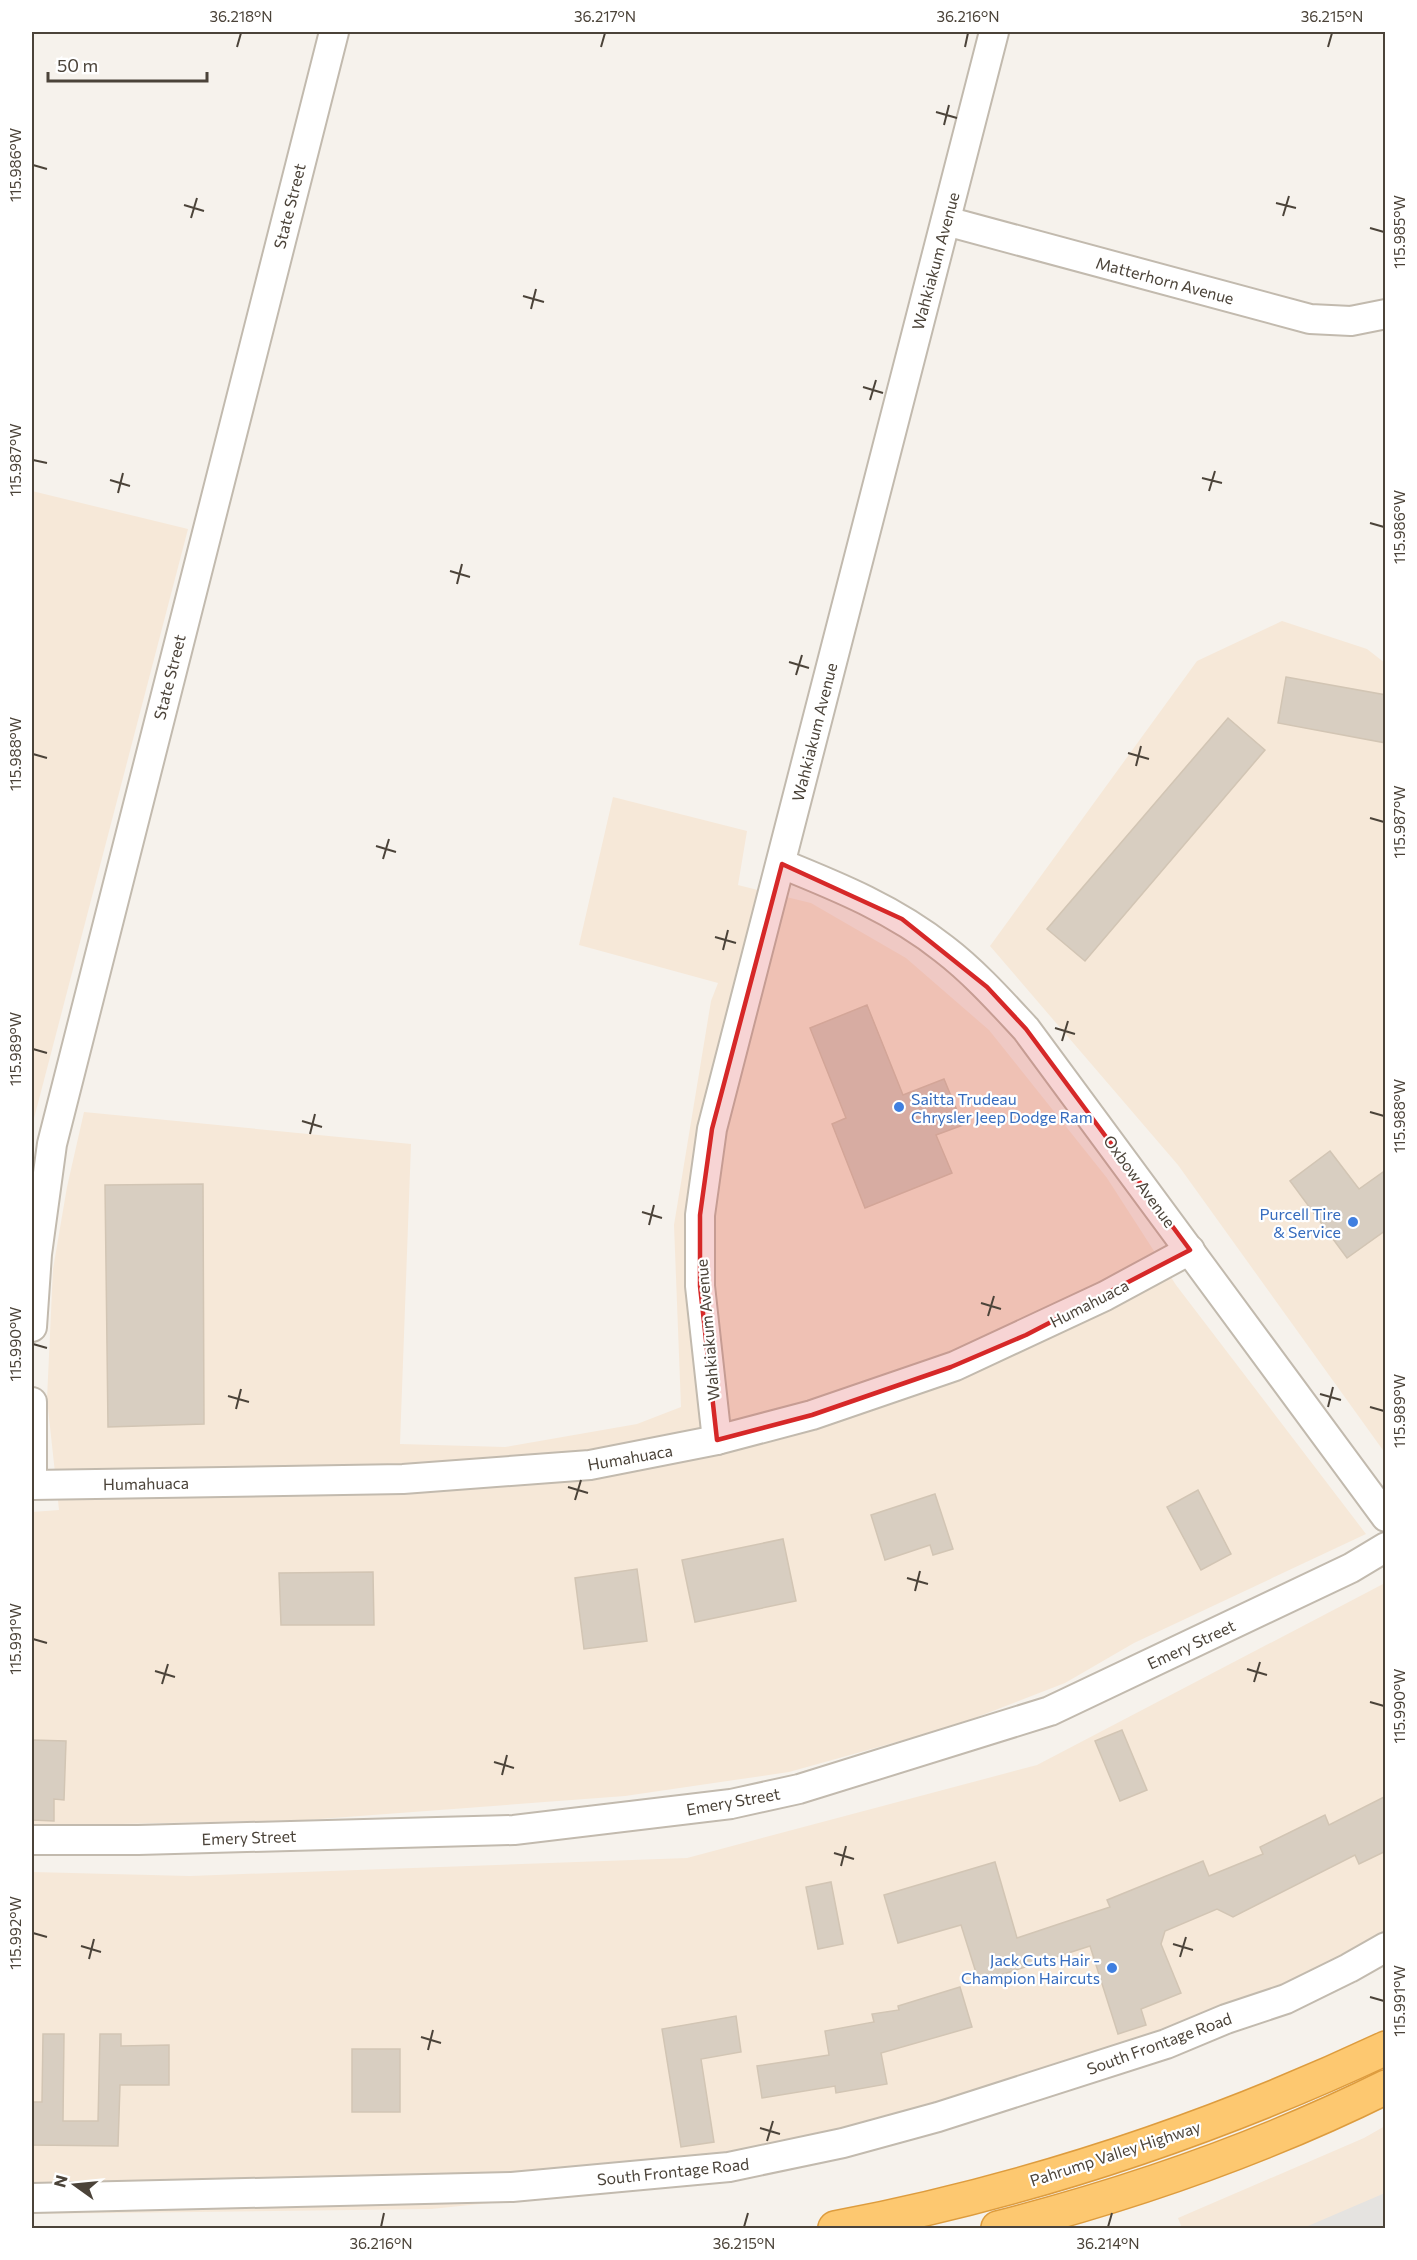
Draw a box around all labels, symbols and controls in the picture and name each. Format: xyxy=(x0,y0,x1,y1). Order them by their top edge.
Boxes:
text: 36.218°N xyxy=(209,7,273,25)
text: 36.217°N xyxy=(574,7,636,25)
text: 36.216°N xyxy=(936,7,1000,25)
text: 36.215°N xyxy=(1301,7,1363,25)
scale bar xyxy=(48,45,207,83)
text: 50 m xyxy=(57,54,98,76)
text: 115.986°W xyxy=(6,128,24,202)
street label: State Street xyxy=(269,161,309,251)
street label: Wahkiakum Avenue xyxy=(907,190,963,332)
text: 115.985°W xyxy=(1390,195,1408,269)
street label: Matterhorn Avenue xyxy=(1094,252,1236,308)
text: 115.987°W xyxy=(6,423,24,497)
text: 115.986°W xyxy=(1390,490,1408,564)
street label: State Street xyxy=(149,632,189,722)
street label: Wahkiakum Avenue xyxy=(788,661,840,803)
text: 115.988°W xyxy=(6,717,24,791)
text: 115.987°W xyxy=(1390,785,1408,859)
text: 115.989°W xyxy=(6,1012,24,1086)
text: 115.988°W xyxy=(1390,1079,1408,1153)
place label: Saitta Trudeau Chrysler Jeep Dodge Ram xyxy=(911,1089,1093,1126)
marker: Saitta Trudeau Chrysler Jeep Dodge Ram xyxy=(892,1100,906,1114)
street label: Oxbow Avenue xyxy=(1100,1131,1180,1231)
place label: Purcell Tire & Service xyxy=(1259,1204,1341,1241)
marker: Purcell Tire & Service xyxy=(1346,1215,1360,1229)
street label: Wahkiakum Avenue xyxy=(691,1258,723,1402)
street label: Humahuaca xyxy=(1046,1275,1132,1331)
text: 115.990°W xyxy=(6,1307,24,1381)
text: 115.989°W xyxy=(1390,1374,1408,1448)
street label: Humahuaca xyxy=(586,1440,674,1474)
street label: Humahuaca xyxy=(103,1473,189,1493)
text: 115.991°W xyxy=(6,1603,24,1675)
street label: Emery Street xyxy=(1144,1615,1238,1673)
text: 115.990°W xyxy=(1390,1669,1408,1743)
street label: Emery Street xyxy=(685,1783,782,1819)
street label: Emery Street xyxy=(201,1826,297,1848)
text: 115.992°W xyxy=(6,1896,24,1970)
place label: Jack Cuts Hair - Champion Haircuts xyxy=(961,1950,1100,1987)
marker: Jack Cuts Hair - Champion Haircuts xyxy=(1105,1961,1119,1975)
text: 115.991°W xyxy=(1390,1965,1408,2037)
street label: South Frontage Road xyxy=(1084,2008,1234,2078)
street label: Pahrump Valley Highway xyxy=(1027,2116,1203,2190)
street label: South Frontage Road xyxy=(596,2154,750,2188)
north arrow xyxy=(45,2155,105,2215)
text: N xyxy=(49,2173,71,2189)
text: 36.216°N xyxy=(349,2234,413,2252)
text: 36.215°N xyxy=(713,2234,775,2252)
text: 36.214°N xyxy=(1076,2234,1140,2252)

